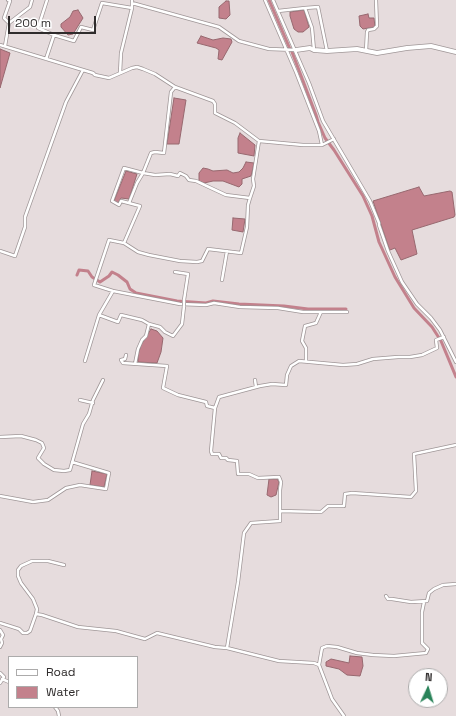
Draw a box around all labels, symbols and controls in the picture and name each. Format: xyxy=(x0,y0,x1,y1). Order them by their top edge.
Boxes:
scale bar xyxy=(10,8,98,34)
text: 200 m xyxy=(15,15,51,31)
legend xyxy=(8,656,138,708)
text: Road xyxy=(46,664,75,680)
north arrow xyxy=(408,668,448,708)
text: N xyxy=(425,670,433,684)
text: Water xyxy=(46,684,80,700)

